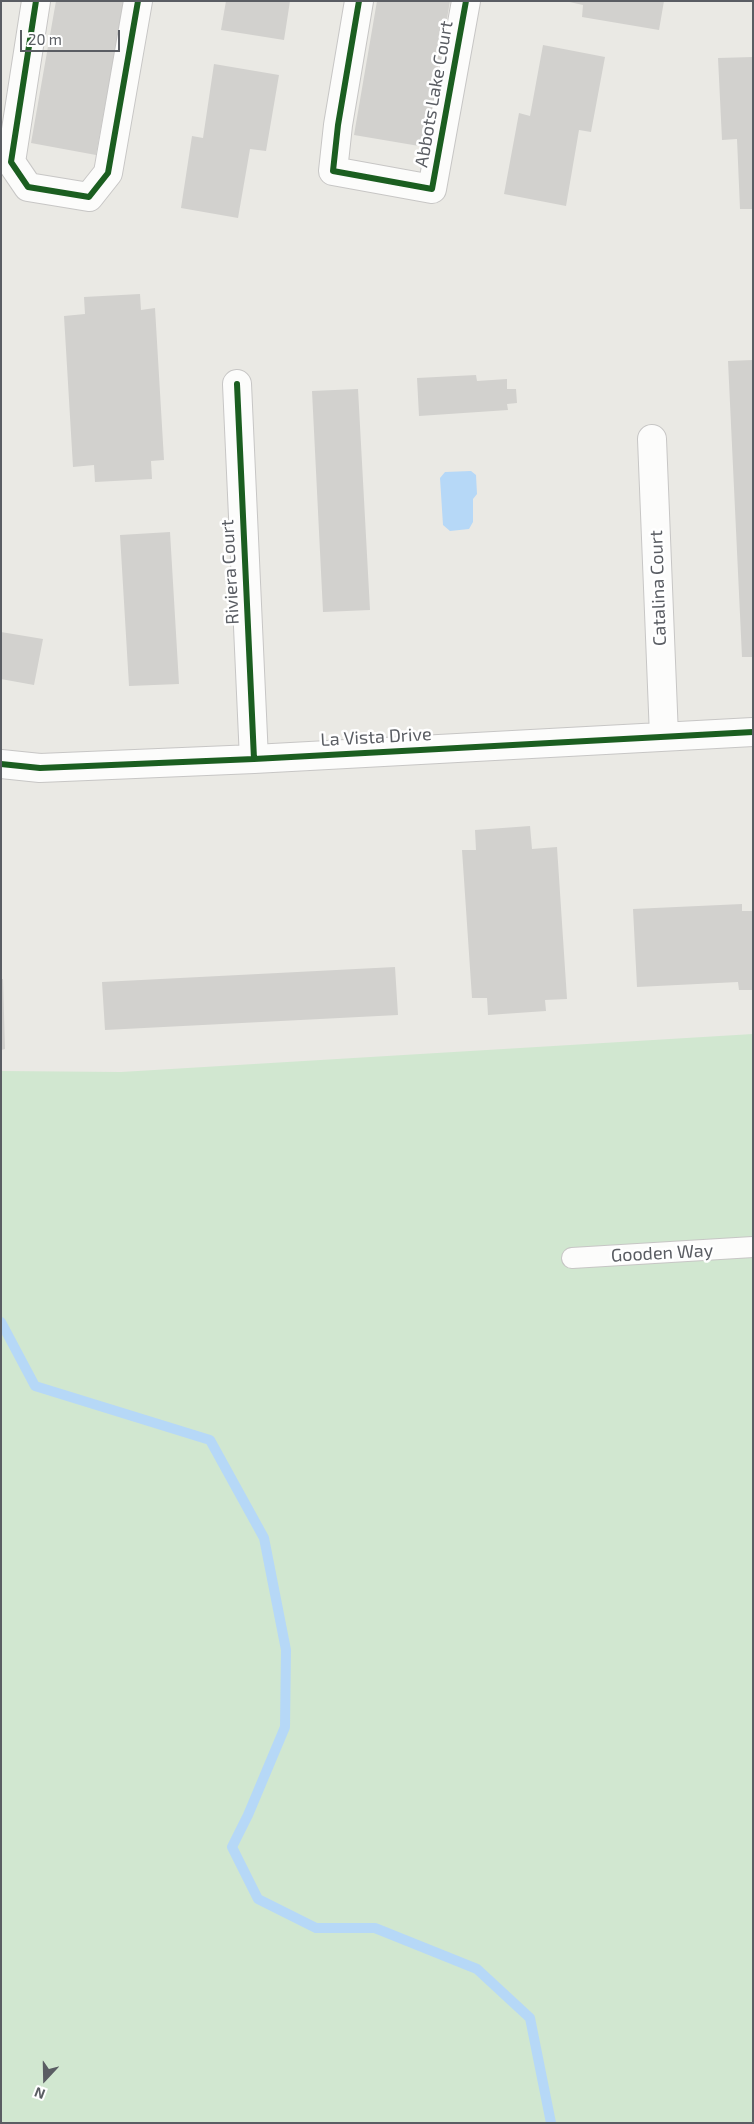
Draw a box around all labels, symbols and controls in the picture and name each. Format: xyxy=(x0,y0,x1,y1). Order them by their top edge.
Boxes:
street label: Abbots Lake Court xyxy=(410,19,458,169)
scale bar xyxy=(22,20,122,52)
text: 20 m xyxy=(28,30,62,48)
street label: Riviera Court xyxy=(216,519,244,625)
street label: Catalina Court xyxy=(645,530,671,646)
street label: La Vista Drive xyxy=(320,723,432,751)
street label: Gooden Way xyxy=(610,1240,714,1266)
north arrow xyxy=(20,2054,70,2104)
text: N xyxy=(32,2084,47,2103)

